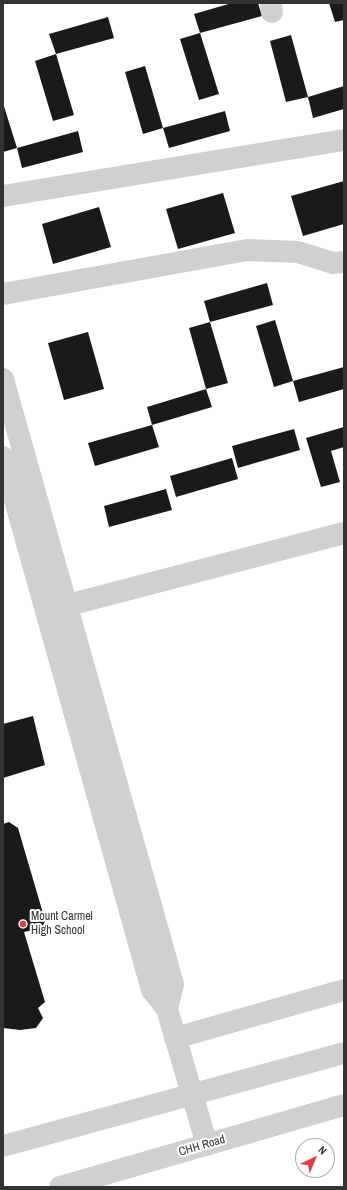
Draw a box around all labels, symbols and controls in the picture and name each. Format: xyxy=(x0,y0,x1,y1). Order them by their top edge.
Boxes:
place label: Mount Carmel High School xyxy=(31,910,93,938)
marker: Mount Carmel High School xyxy=(18,919,28,929)
street label: CHH Road xyxy=(177,1133,227,1159)
north arrow xyxy=(295,1138,335,1178)
text: N xyxy=(315,1143,330,1157)

